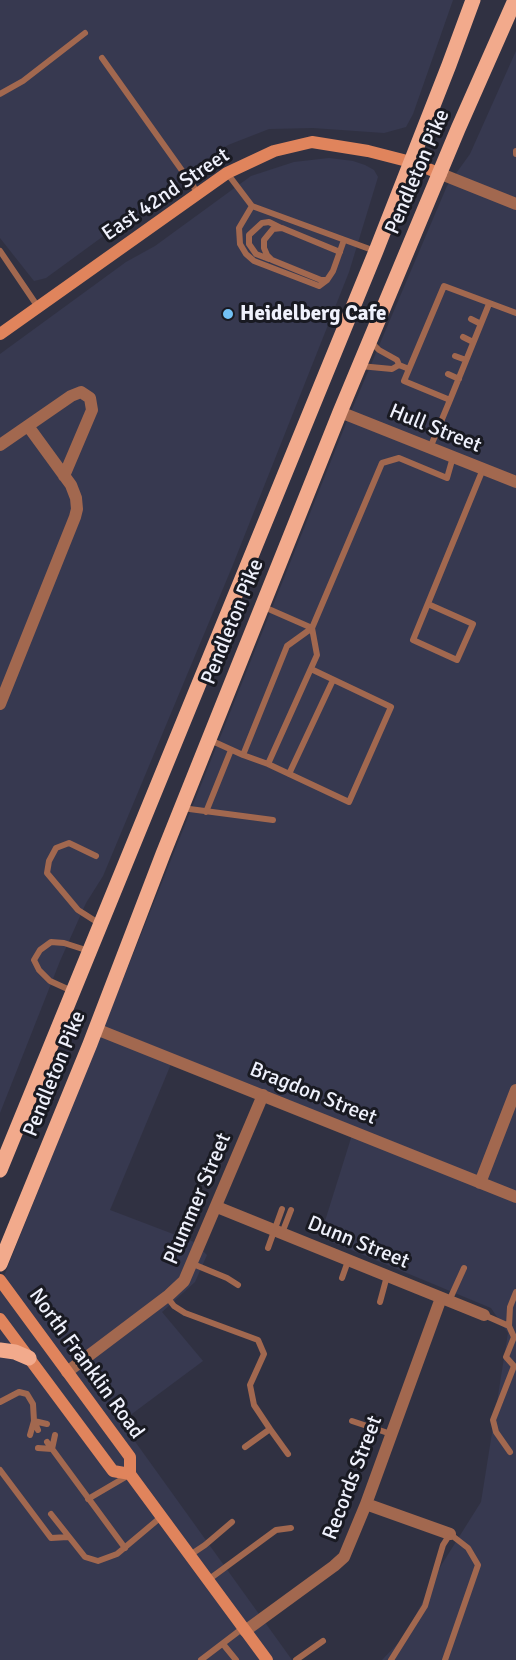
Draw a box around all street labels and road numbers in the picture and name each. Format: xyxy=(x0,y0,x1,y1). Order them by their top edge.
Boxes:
street label: Pendleton Pike xyxy=(380,106,456,238)
street label: East 42nd Street xyxy=(98,143,234,247)
street label: Hull Street xyxy=(385,399,485,459)
street label: Pendleton Pike xyxy=(196,555,270,689)
street label: Pendleton Pike xyxy=(18,1007,92,1141)
street label: Bragdon Street xyxy=(246,1057,380,1131)
street label: Plummer Street xyxy=(159,1129,237,1269)
street label: Dunn Street xyxy=(304,1211,412,1275)
street label: North Franklin Road xyxy=(23,1284,149,1444)
street label: Records Street xyxy=(318,1412,388,1544)

